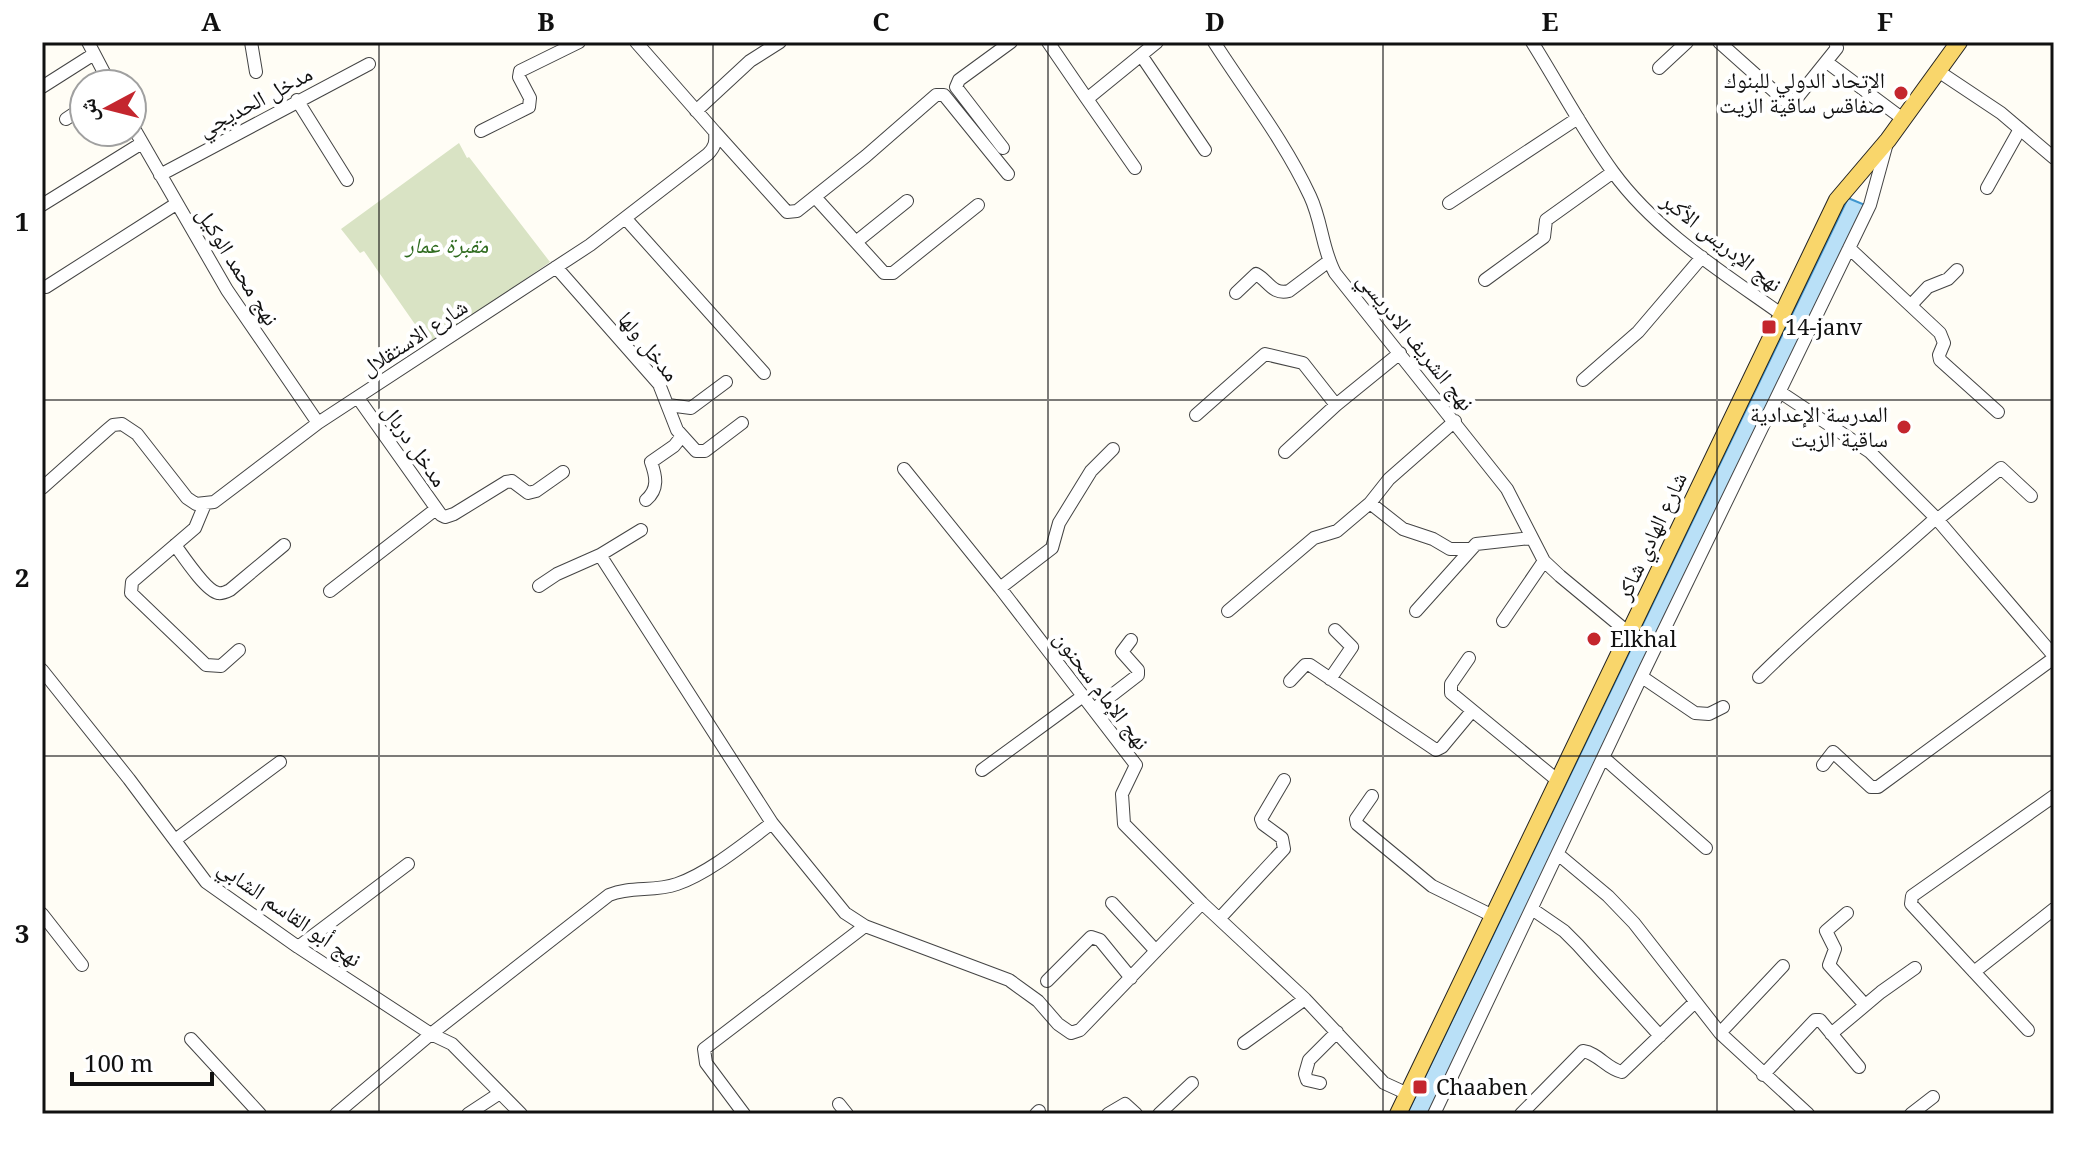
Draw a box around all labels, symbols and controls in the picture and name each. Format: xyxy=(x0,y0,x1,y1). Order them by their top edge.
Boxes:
text: A xyxy=(201,3,221,39)
text: B xyxy=(537,3,555,39)
text: C xyxy=(872,3,890,39)
text: D xyxy=(1205,3,1225,39)
text: E xyxy=(1542,3,1559,39)
text: F xyxy=(1877,3,1893,39)
street label: مدخل الحديجي xyxy=(192,57,319,146)
place label: الإتحاد الدولي للبنوك صفاقس ساقية الزيت xyxy=(1719,64,1885,119)
north arrow xyxy=(68,68,148,148)
marker: الإتحاد الدولي للبنوك صفاقس ساقية الزيت xyxy=(1892,84,1910,102)
text: ش xyxy=(71,97,103,124)
street label: نهج الإدريس الأكبر xyxy=(1655,184,1789,298)
street label: نهج محمد الوكيل xyxy=(190,200,287,331)
text: 1 xyxy=(15,203,29,239)
park label: مقبرة عمار xyxy=(404,229,488,259)
street label: نهج الشريف الادريسي xyxy=(1349,265,1482,418)
street label: شارع الاستقلال xyxy=(354,290,473,382)
street label: مدخل ولها xyxy=(612,304,687,387)
place label: 14-janv xyxy=(1785,311,1863,341)
marker: 14-janv xyxy=(1760,318,1778,336)
street label: مدخل دربال xyxy=(376,397,455,492)
place label: المدرسة الإعدادية ساقية الزيت xyxy=(1750,398,1888,453)
marker: المدرسة الإعدادية ساقية الزيت xyxy=(1895,418,1913,436)
street label: شارع الهادي شاكر xyxy=(1607,467,1696,607)
text: 2 xyxy=(15,559,29,595)
place label: Elkhal xyxy=(1610,623,1677,653)
street label: نهج الإمام سحنون xyxy=(1047,624,1158,756)
marker: Elkhal xyxy=(1585,630,1603,648)
street label: نهج أبو القاسم الشابي xyxy=(211,851,368,976)
text: 3 xyxy=(15,915,29,951)
scale bar xyxy=(72,1036,212,1086)
text: 100 m xyxy=(84,1046,153,1079)
place label: Chaaben xyxy=(1436,1071,1528,1101)
marker: Chaaben xyxy=(1411,1078,1429,1096)

